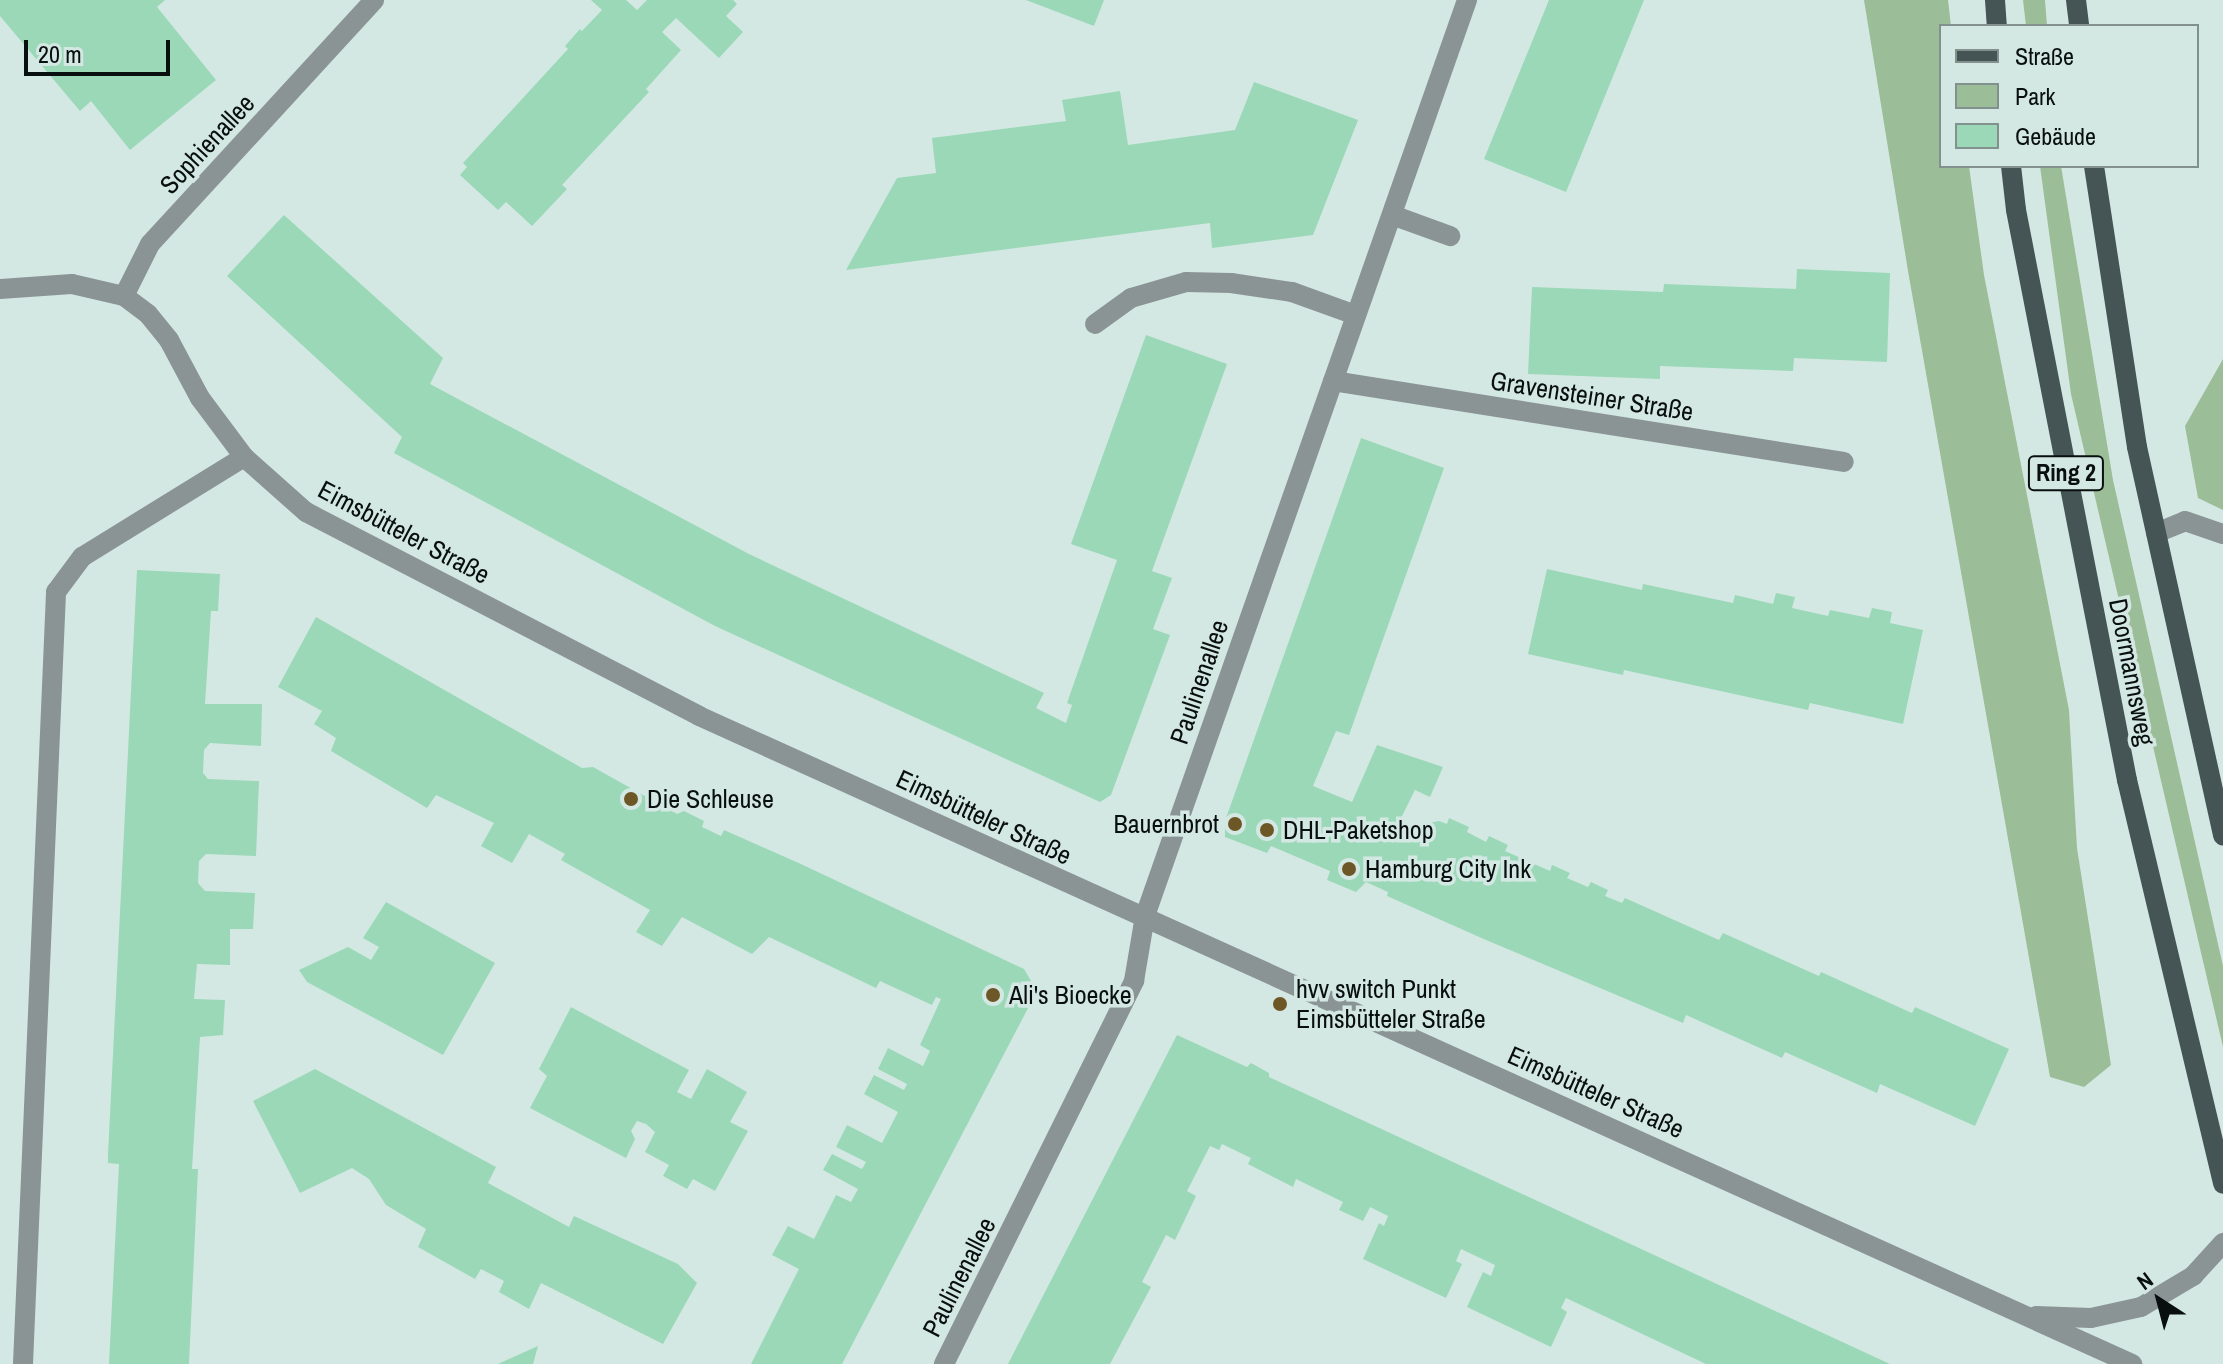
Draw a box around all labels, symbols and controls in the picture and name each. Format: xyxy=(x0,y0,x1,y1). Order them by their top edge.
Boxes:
scale bar xyxy=(28,24,174,74)
legend xyxy=(1939,24,2199,168)
text: 20 m xyxy=(38,38,82,70)
text: Straße xyxy=(2015,40,2074,72)
text: Park xyxy=(2015,80,2055,112)
street label: Sophienallee xyxy=(153,88,261,200)
text: Gebäude xyxy=(2015,120,2096,152)
street label: Gravensteiner Straße xyxy=(1488,365,1696,427)
road number: Ring 2 xyxy=(2026,453,2106,493)
street label: Eimsbütteler Straße xyxy=(313,474,495,590)
street label: Doormannsweg xyxy=(2102,596,2162,748)
street label: Paulinenallee xyxy=(1163,616,1235,748)
street label: Eimsbütteler Straße xyxy=(891,763,1077,871)
place label: Die Schleuse xyxy=(647,783,774,815)
marker: Die Schleuse xyxy=(622,790,640,808)
place label: Bauernbrot xyxy=(1114,808,1219,840)
place label: DHL-Paketshop xyxy=(1283,814,1433,846)
marker: Bauernbrot xyxy=(1226,815,1244,833)
marker: DHL-Paketshop xyxy=(1258,821,1276,839)
place label: Hamburg City Ink xyxy=(1365,853,1531,885)
marker: Hamburg City Ink xyxy=(1340,860,1358,878)
place label: hvv switch Punkt Eimsbütteler Straße xyxy=(1296,973,1486,1034)
place label: Ali's Bioecke xyxy=(1009,979,1132,1011)
marker: Ali's Bioecke xyxy=(984,986,1002,1004)
marker: hvv switch Punkt Eimsbütteler Straße xyxy=(1271,995,1289,1013)
street label: Eimsbütteler Straße xyxy=(1503,1039,1689,1145)
street label: Paulinenallee xyxy=(916,1212,1002,1342)
north arrow xyxy=(2119,1260,2199,1340)
text: N xyxy=(2131,1265,2159,1297)

